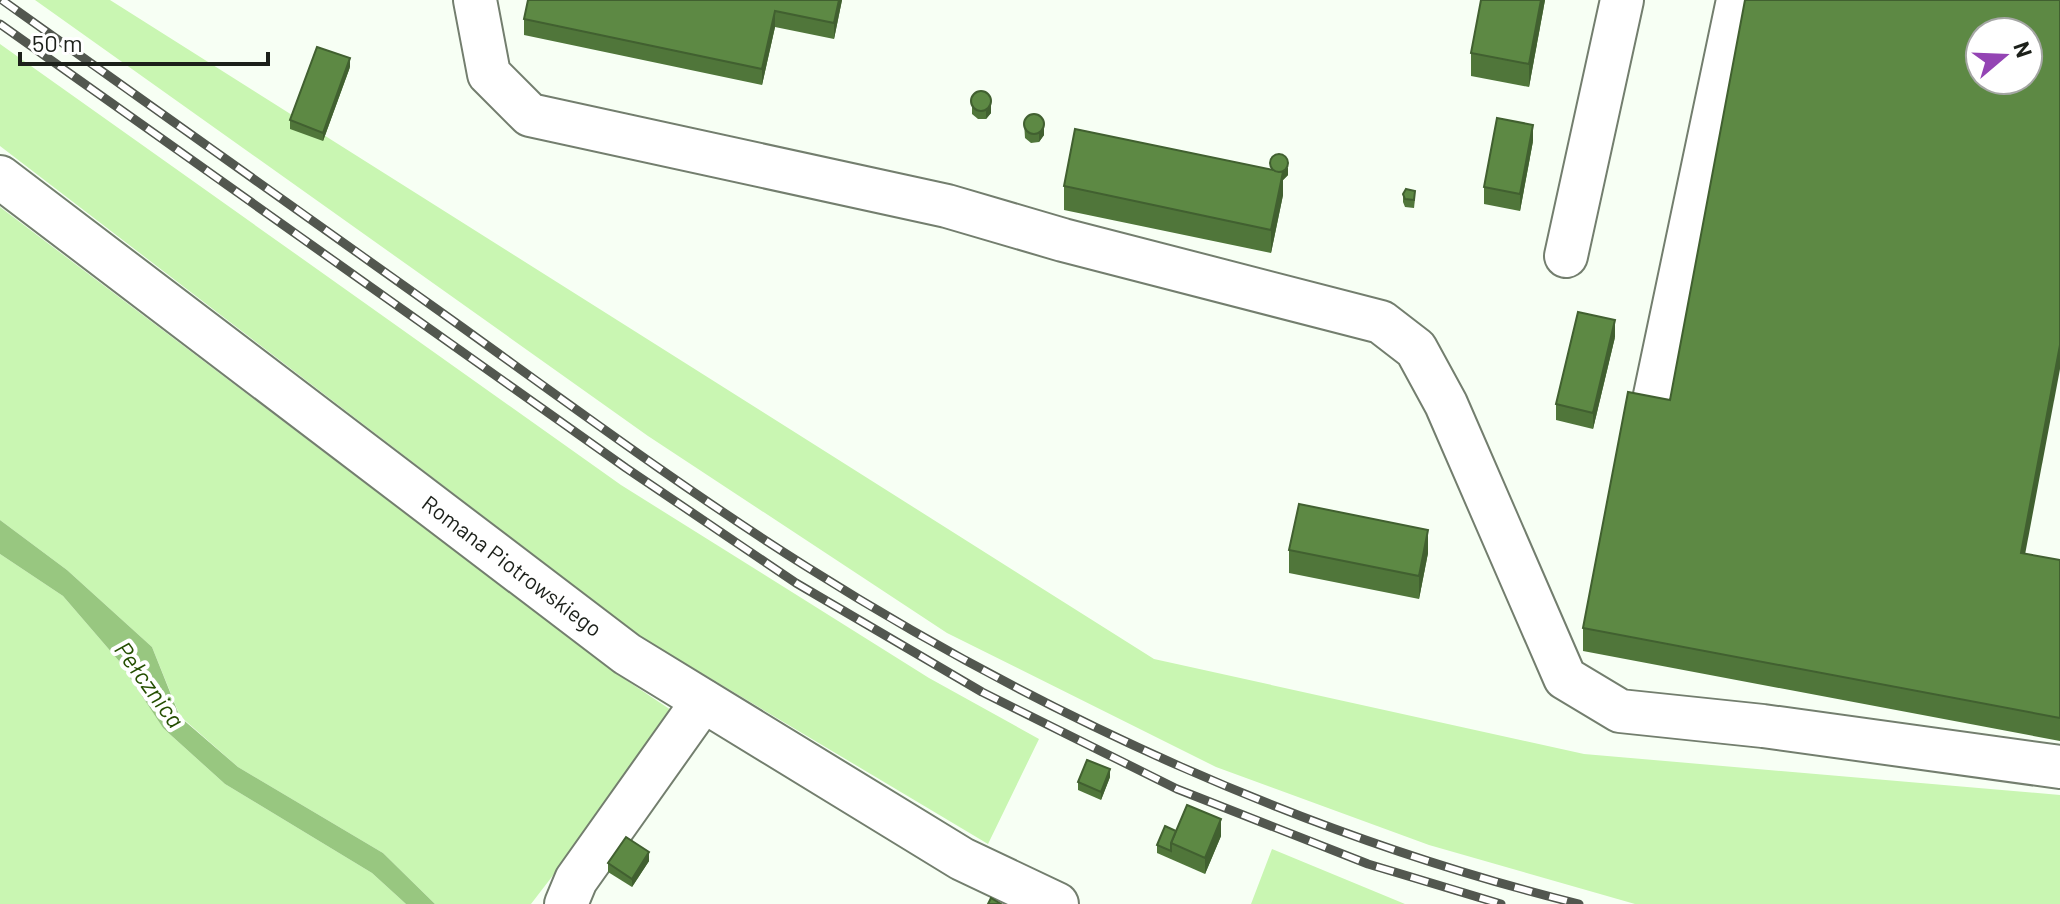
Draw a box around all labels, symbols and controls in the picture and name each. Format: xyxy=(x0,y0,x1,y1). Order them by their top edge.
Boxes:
scale bar xyxy=(20,16,268,66)
north arrow xyxy=(1964,16,2044,96)
text: 50 m xyxy=(32,28,83,57)
text: N xyxy=(2009,38,2039,60)
street label: Romana Piotrowskiego xyxy=(418,489,608,641)
water label: Pełcznica xyxy=(109,635,191,733)

